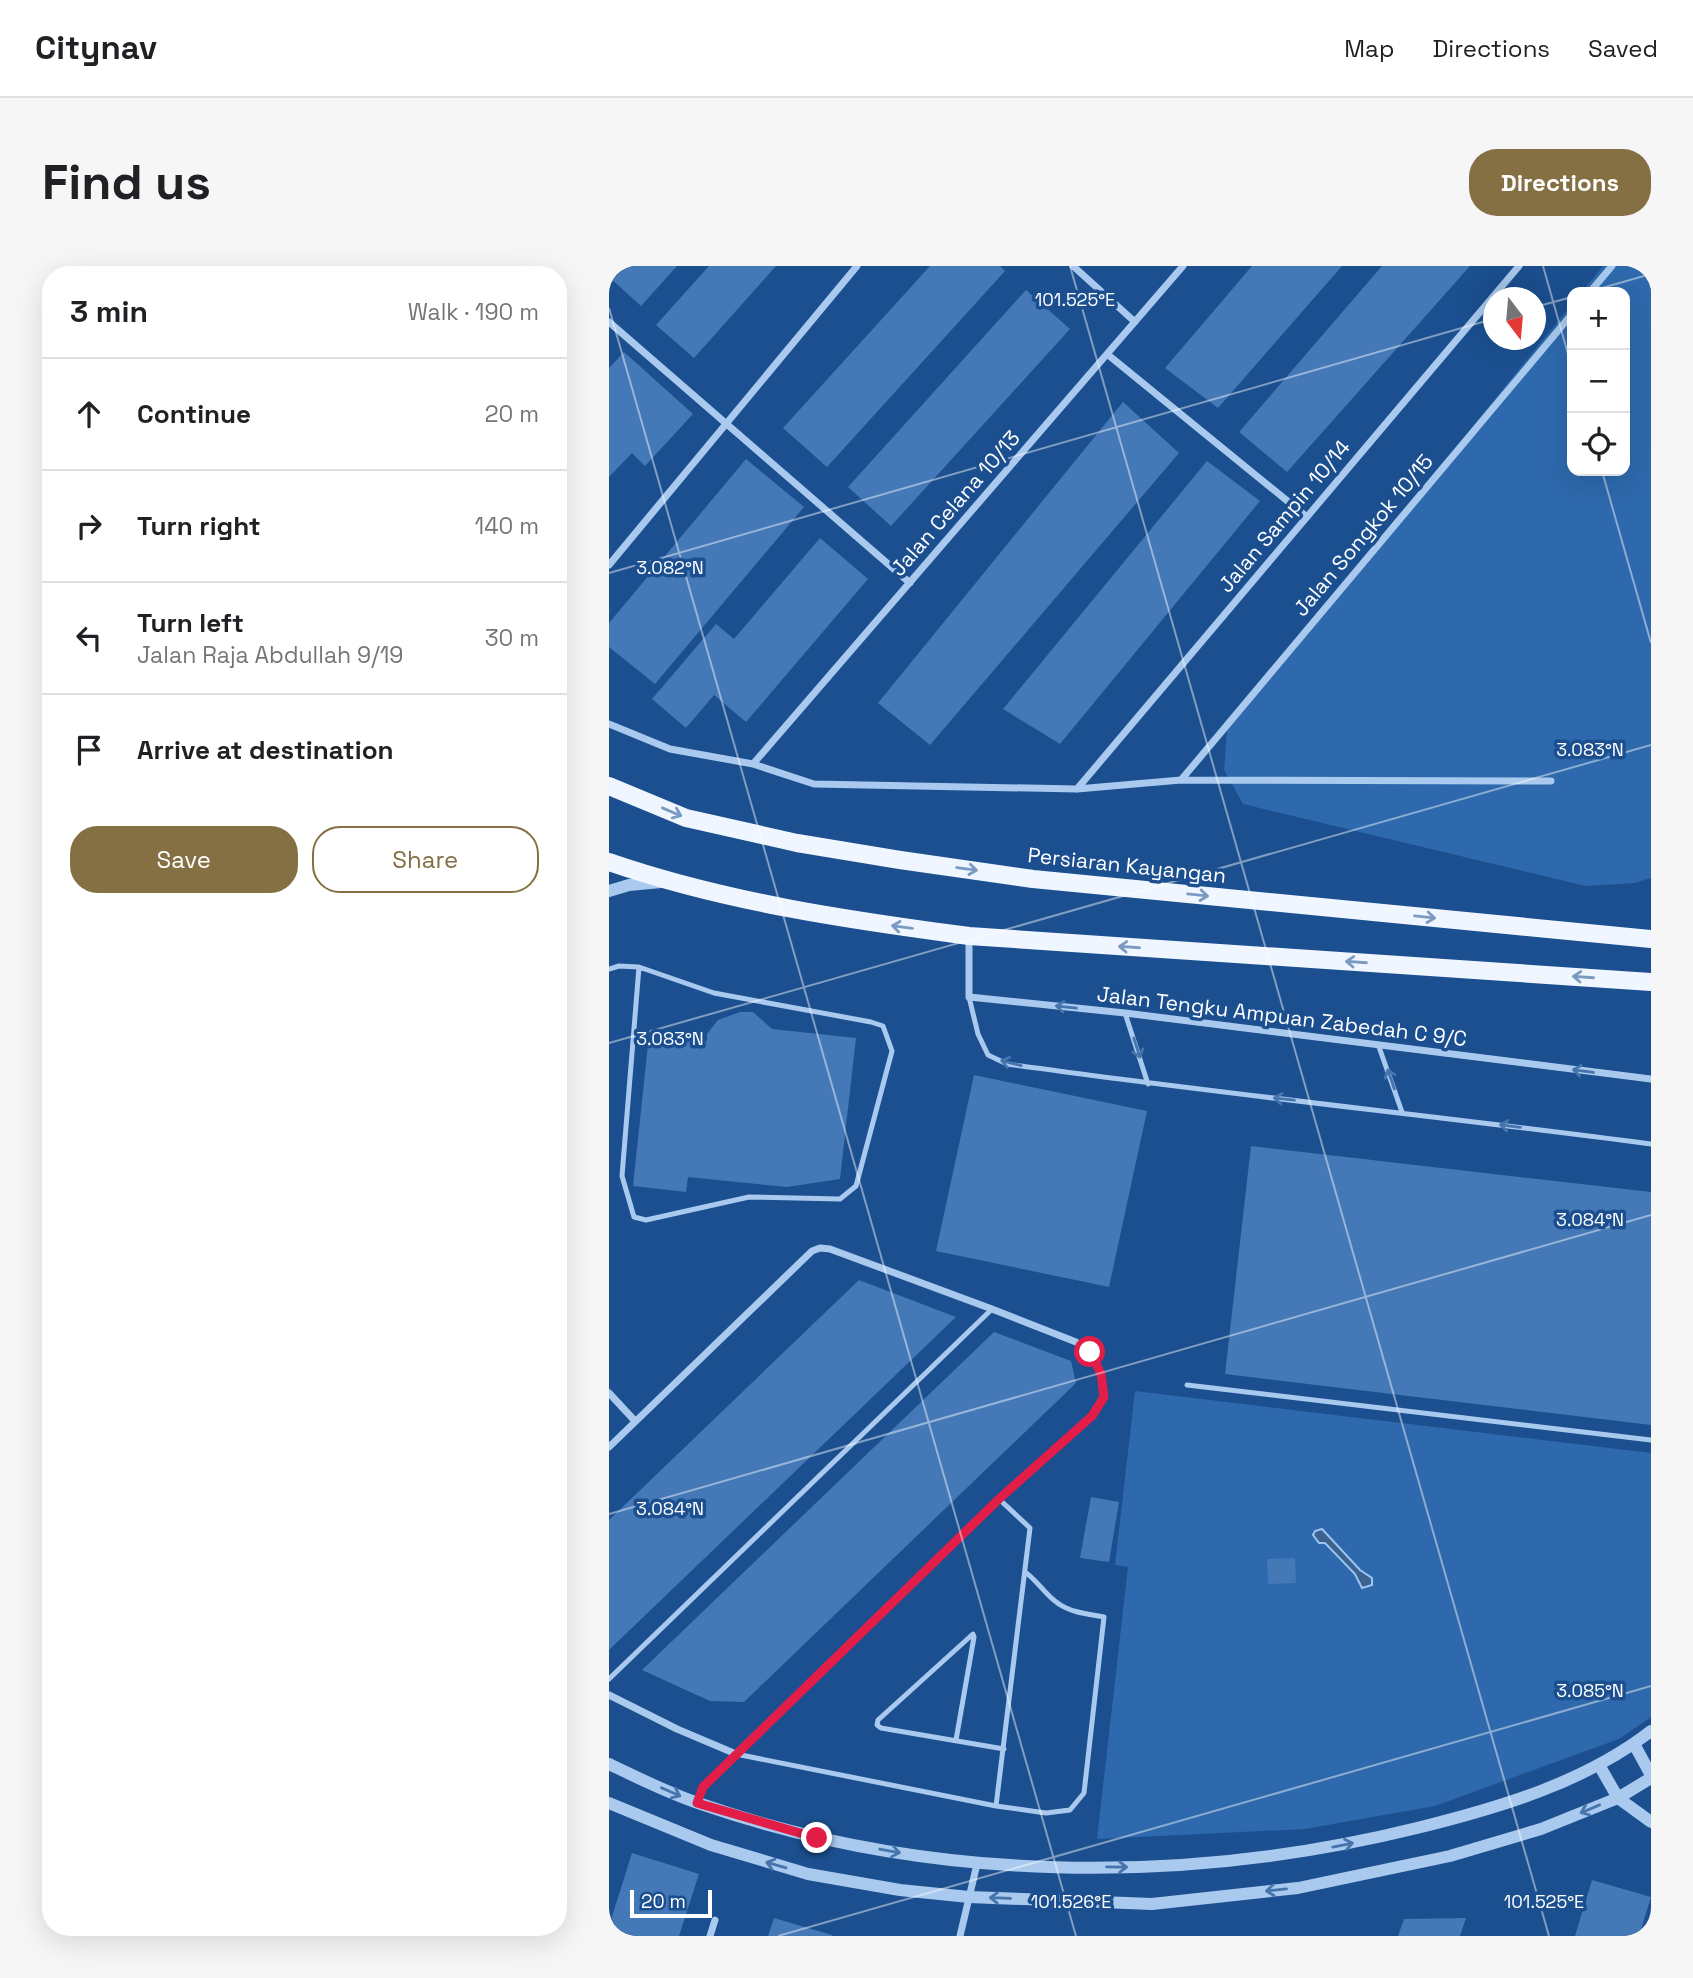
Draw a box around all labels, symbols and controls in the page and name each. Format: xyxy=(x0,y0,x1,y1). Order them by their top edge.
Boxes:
text: Citynav xyxy=(35,27,157,69)
text: Map xyxy=(1344,33,1394,64)
text: Directions xyxy=(1432,33,1550,64)
text: Saved xyxy=(1588,33,1658,64)
button: Directions xyxy=(1469,149,1651,216)
text: Find us xyxy=(42,151,211,213)
north arrow xyxy=(1483,287,1546,350)
map controls xyxy=(1567,287,1630,476)
button: + xyxy=(1567,287,1630,350)
text: 101.525°E xyxy=(1035,288,1115,311)
text: 3 min xyxy=(70,292,148,331)
text: Walk · 190 m xyxy=(408,297,539,327)
button: − xyxy=(1567,350,1630,413)
icon: ahead xyxy=(70,395,108,433)
text: Continue xyxy=(137,397,251,431)
text: 20 m xyxy=(485,399,539,429)
button: locate xyxy=(1567,413,1630,476)
street label: Jalan Celana 10/13 xyxy=(884,425,1026,581)
street label: Jalan Sampin 10/14 xyxy=(1212,434,1356,598)
street label: Jalan Songkok 10/15 xyxy=(1287,448,1439,622)
icon: right xyxy=(70,507,108,545)
text: Turn right xyxy=(137,509,261,543)
text: 140 m xyxy=(475,511,539,541)
text: 3.082°N xyxy=(636,556,704,579)
text: Turn left xyxy=(137,606,244,640)
icon: left xyxy=(70,619,108,657)
text: 30 m xyxy=(485,623,539,653)
text: Jalan Raja Abdullah 9/19 xyxy=(137,640,403,670)
icon: arrive xyxy=(70,731,108,769)
text: Arrive at destination xyxy=(137,733,394,767)
text: 3.083°N xyxy=(1556,738,1624,761)
one-way arrow xyxy=(661,807,682,820)
button: Save xyxy=(70,826,298,893)
button: Share xyxy=(312,826,539,893)
street label: Persiaran Kayangan xyxy=(1026,841,1228,889)
one-way arrow xyxy=(955,863,978,876)
one-way arrow xyxy=(1186,889,1209,902)
one-way arrow xyxy=(1413,911,1435,924)
one-way arrow xyxy=(892,921,914,934)
one-way arrow xyxy=(1118,940,1141,953)
one-way arrow xyxy=(1345,955,1368,968)
one-way arrow xyxy=(1572,970,1595,983)
street label: Jalan Tengku Ampuan Zabedah C 9/C xyxy=(1096,980,1468,1052)
one-way arrow xyxy=(1055,1000,1078,1013)
text: 3.083°N xyxy=(636,1027,704,1050)
one-way arrow xyxy=(1131,1037,1144,1059)
one-way arrow xyxy=(1000,1056,1022,1069)
one-way arrow xyxy=(1572,1064,1595,1077)
one-way arrow xyxy=(1384,1069,1396,1091)
one-way arrow xyxy=(1274,1092,1296,1105)
one-way arrow xyxy=(1500,1119,1522,1132)
text: 3.084°N xyxy=(1556,1208,1624,1231)
route start xyxy=(1074,1336,1105,1367)
text: 3.084°N xyxy=(636,1497,704,1520)
text: 3.085°N xyxy=(1556,1679,1624,1702)
one-way arrow xyxy=(660,1786,681,1799)
one-way arrow xyxy=(1580,1804,1602,1817)
route end xyxy=(801,1822,832,1853)
one-way arrow xyxy=(1331,1838,1354,1851)
one-way arrow xyxy=(878,1845,901,1859)
one-way arrow xyxy=(765,1858,788,1871)
one-way arrow xyxy=(1105,1860,1128,1874)
one-way arrow xyxy=(1265,1884,1288,1897)
scale bar xyxy=(630,1887,712,1919)
text: 20 m xyxy=(641,1889,686,1914)
text: 101.526°E xyxy=(1031,1890,1111,1913)
text: 101.525°E xyxy=(1504,1890,1584,1913)
one-way arrow xyxy=(989,1891,1012,1904)

